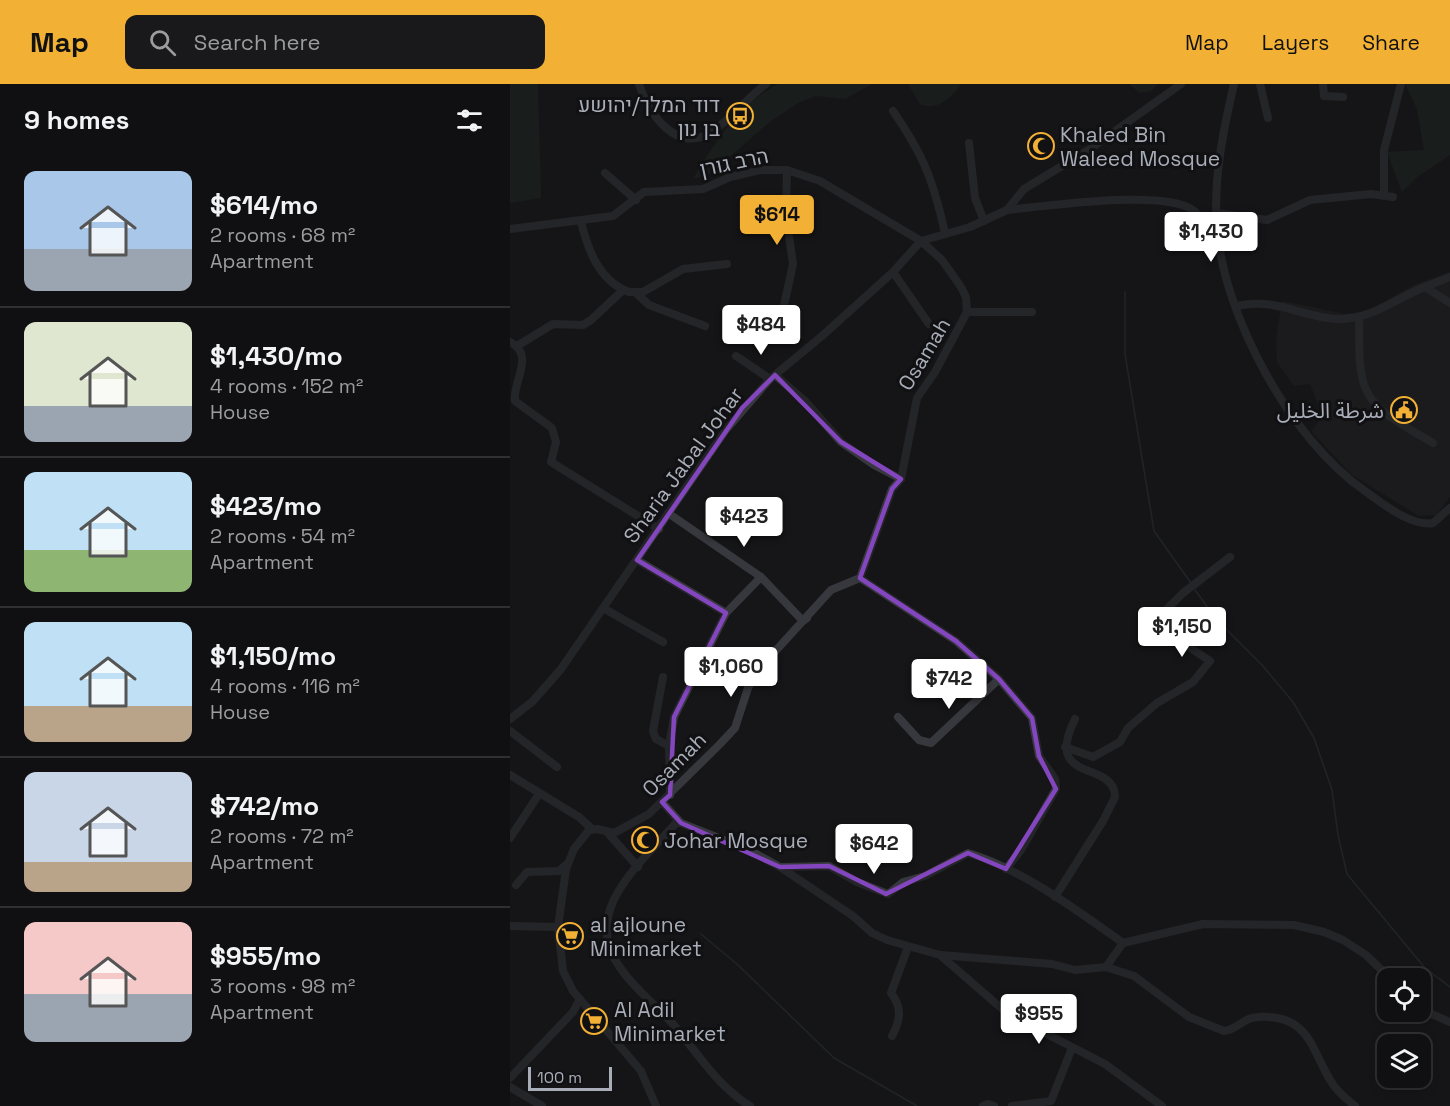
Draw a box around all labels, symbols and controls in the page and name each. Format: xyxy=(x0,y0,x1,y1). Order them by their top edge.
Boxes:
search box xyxy=(125,15,545,69)
text: Map xyxy=(30,24,89,60)
icon: search xyxy=(146,26,179,59)
text: Search here xyxy=(194,28,321,56)
text: Map xyxy=(1185,29,1229,56)
text: Layers xyxy=(1262,29,1329,56)
text: Share xyxy=(1362,29,1420,56)
place label: דוד המלך/יהושע בן נון xyxy=(578,91,720,142)
bus stop icon: דוד המלך/יהושע בן נון xyxy=(725,101,755,131)
text: 9 homes xyxy=(24,103,129,137)
icon: filters xyxy=(453,104,486,137)
place label: Khaled Bin Waleed Mosque xyxy=(1060,121,1220,172)
mosque icon: Khaled Bin Waleed Mosque xyxy=(1026,131,1056,161)
street label: הרב גורן xyxy=(697,142,771,182)
text: $614/mo xyxy=(210,188,318,222)
icon: home xyxy=(72,195,144,267)
pin: $614 xyxy=(741,195,813,246)
text: $614 xyxy=(754,201,800,227)
pin: $1,430 xyxy=(1162,212,1260,263)
text: $1,430 xyxy=(1179,218,1243,244)
text: 2 rooms · 68 m² xyxy=(210,222,355,248)
text: Apartment xyxy=(210,248,314,274)
pin: $484 xyxy=(725,305,797,356)
text: $484 xyxy=(736,311,786,337)
street label: Osamah xyxy=(892,313,956,395)
text: $1,430/mo xyxy=(210,339,343,373)
icon: home xyxy=(72,346,144,418)
text: 4 rooms · 152 m² xyxy=(210,373,363,399)
street label: Sharia Jabal Johar xyxy=(617,382,749,548)
public building icon: شرطة الخليل xyxy=(1389,395,1419,425)
place label: شرطة الخليل xyxy=(1277,397,1384,424)
text: House xyxy=(210,399,270,425)
text: $423/mo xyxy=(210,489,322,523)
icon: home xyxy=(72,496,144,568)
pin: $423 xyxy=(708,497,780,548)
text: $423 xyxy=(720,503,768,529)
text: 2 rooms · 54 m² xyxy=(210,523,355,549)
text: Apartment xyxy=(210,549,314,575)
pin: $1,150 xyxy=(1133,607,1231,658)
text: $1,150 xyxy=(1152,613,1212,639)
text: $1,150/mo xyxy=(210,639,336,673)
icon: home xyxy=(72,646,144,718)
pin: $1,060 xyxy=(682,647,780,698)
text: $1,060 xyxy=(698,653,764,679)
pin: $742 xyxy=(913,659,985,710)
text: $742 xyxy=(926,665,972,691)
text: 4 rooms · 116 m² xyxy=(210,673,360,699)
text: House xyxy=(210,699,270,725)
street label: Osamah xyxy=(636,726,712,802)
text: $742/mo xyxy=(210,789,319,823)
icon: home xyxy=(72,796,144,868)
text: 2 rooms · 72 m² xyxy=(210,823,354,849)
pin: $642 xyxy=(838,824,910,875)
mosque icon: Johar Mosque xyxy=(630,825,660,855)
place label: Johar Mosque xyxy=(664,827,808,854)
text: $642 xyxy=(849,830,899,856)
text: Apartment xyxy=(210,849,314,875)
place label: al ajloune Minimarket xyxy=(590,911,702,962)
supermarket icon: al ajloune Minimarket xyxy=(555,921,585,951)
text: $955/mo xyxy=(210,939,321,973)
icon: home xyxy=(72,946,144,1018)
map controls xyxy=(1377,968,1431,1088)
button: locate xyxy=(1377,968,1431,1022)
text: 3 rooms · 98 m² xyxy=(210,973,355,999)
pin: $955 xyxy=(1003,994,1075,1045)
place label: Al Adil Minimarket xyxy=(614,996,726,1047)
text: Apartment xyxy=(210,999,314,1025)
text: $955 xyxy=(1015,1000,1063,1026)
supermarket icon: Al Adil Minimarket xyxy=(579,1006,609,1036)
button: layers xyxy=(1377,1034,1431,1088)
scale bar xyxy=(528,1064,612,1092)
text: 100 m xyxy=(537,1067,582,1088)

